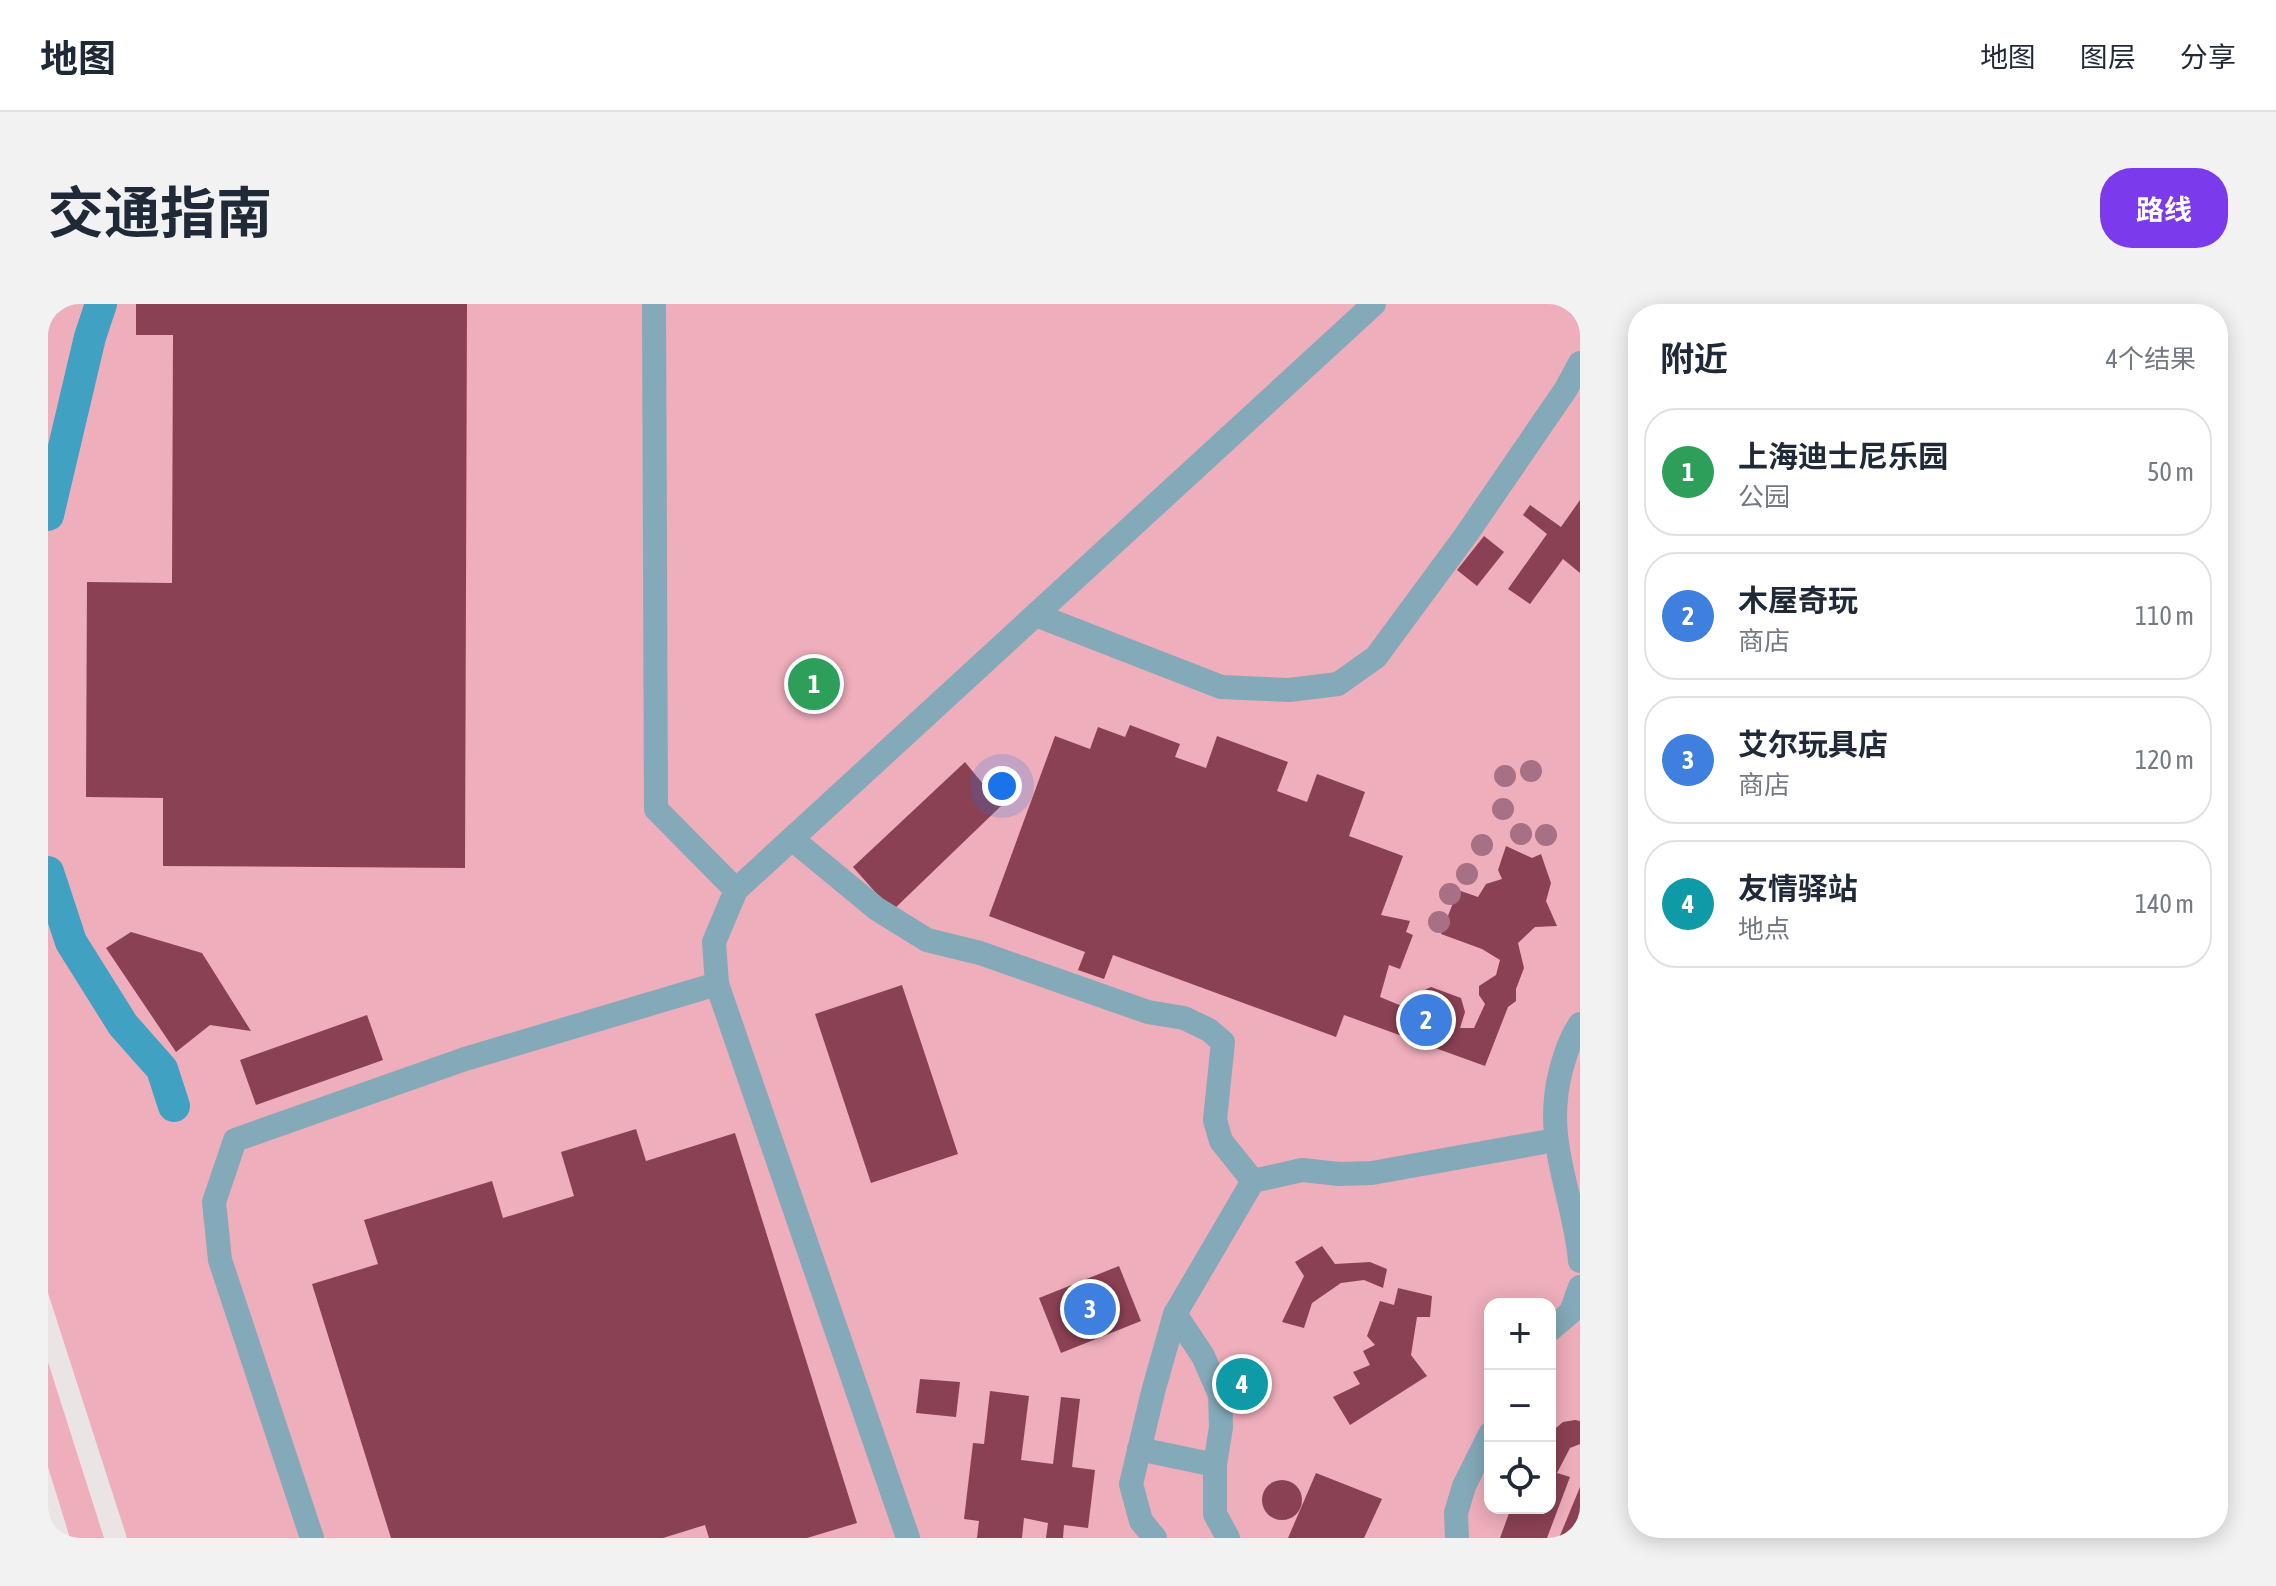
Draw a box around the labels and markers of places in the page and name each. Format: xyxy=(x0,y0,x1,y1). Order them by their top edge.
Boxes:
pin: 1 xyxy=(788,654,840,714)
pin: 2 xyxy=(1400,990,1452,1050)
pin: 3 xyxy=(1064,1279,1116,1339)
pin: 4 xyxy=(1216,1354,1268,1414)

